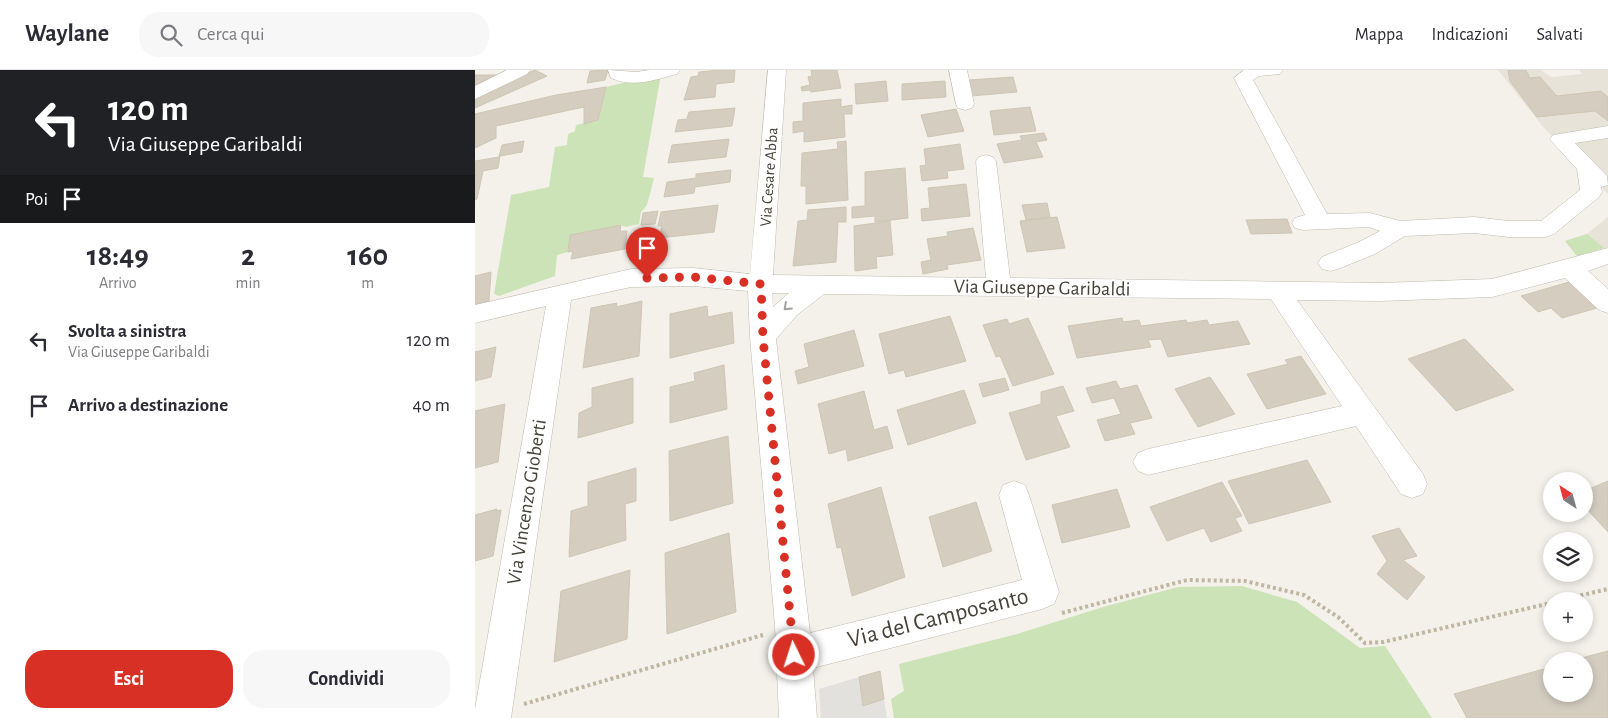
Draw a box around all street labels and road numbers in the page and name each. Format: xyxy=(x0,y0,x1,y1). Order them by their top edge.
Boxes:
street label: Via Cesare Abba xyxy=(758,127,780,227)
street label: Via Giuseppe Garibaldi xyxy=(953,276,1131,300)
street label: Via Vincenzo Gioberti xyxy=(504,418,550,586)
street label: Via del Camposanto xyxy=(845,584,1031,652)

